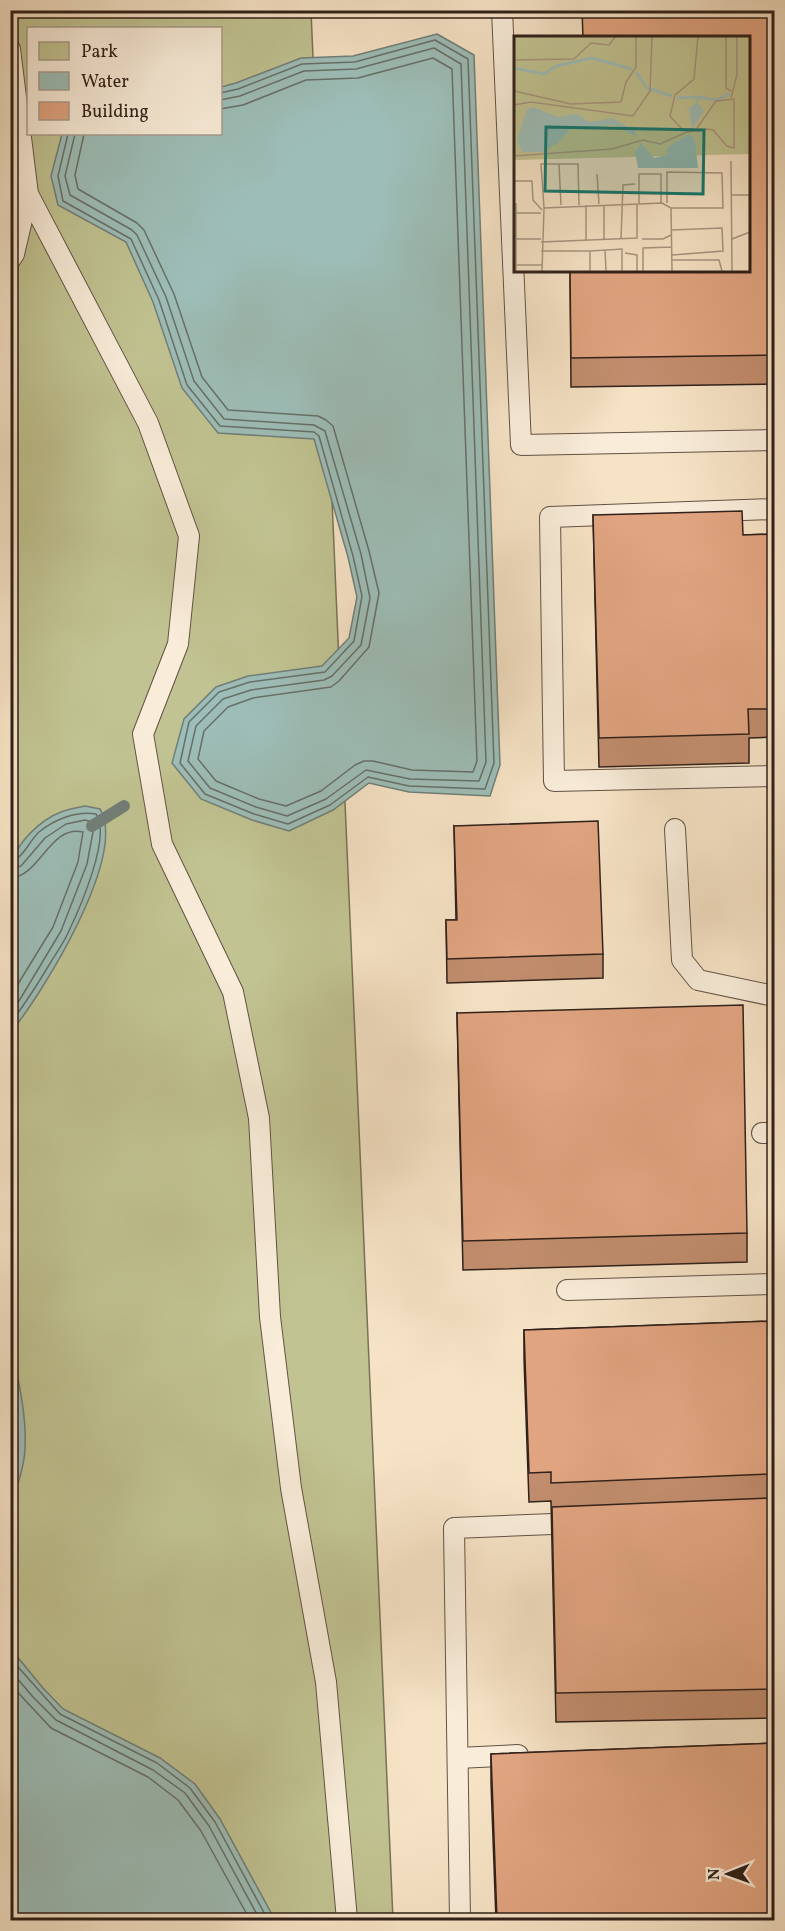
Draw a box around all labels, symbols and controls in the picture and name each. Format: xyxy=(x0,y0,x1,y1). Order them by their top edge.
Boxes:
legend xyxy=(27,27,222,135)
inset map xyxy=(514,36,749,272)
text: Park xyxy=(81,40,118,65)
text: Water xyxy=(81,70,129,95)
text: Building xyxy=(81,100,149,125)
north arrow xyxy=(698,1844,758,1904)
text: N xyxy=(704,1868,726,1880)

